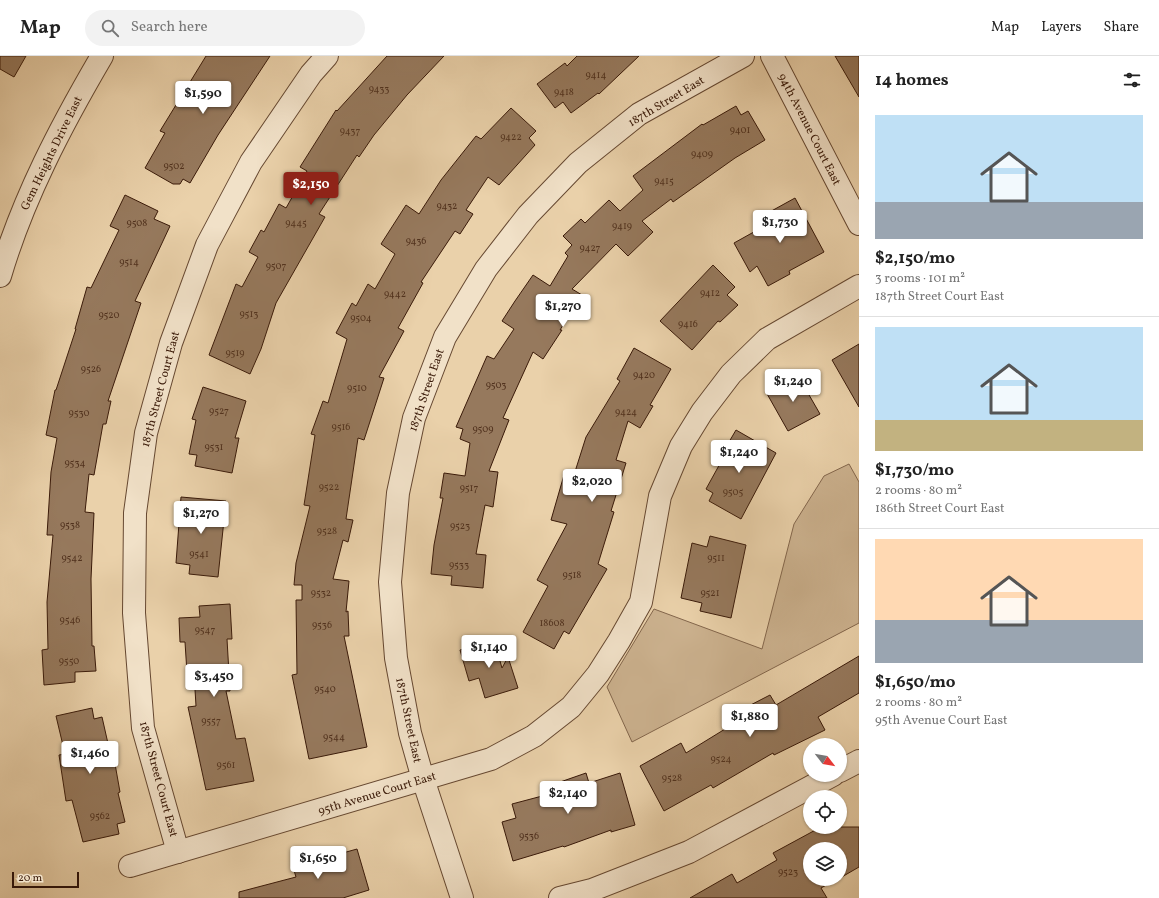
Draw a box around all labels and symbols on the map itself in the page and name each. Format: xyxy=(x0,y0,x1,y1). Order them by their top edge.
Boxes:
house number: 9414 xyxy=(586,68,606,82)
street label: 94th Avenue Court East xyxy=(774,71,844,188)
street label: 187th Street East xyxy=(625,73,708,131)
pin: $1,590 xyxy=(170,81,236,115)
house number: 9433 xyxy=(369,82,389,96)
house number: 9418 xyxy=(554,85,574,99)
street label: Gem Heights Drive East xyxy=(17,94,87,213)
house number: 9401 xyxy=(730,123,750,137)
house number: 9437 xyxy=(340,124,360,138)
house number: 9422 xyxy=(500,130,522,144)
house number: 9409 xyxy=(691,147,713,161)
house number: 9502 xyxy=(163,159,185,173)
pin: $2,150 xyxy=(278,172,344,206)
house number: 9415 xyxy=(654,174,674,188)
house number: 9432 xyxy=(436,199,458,213)
pin: $1,730 xyxy=(747,210,813,244)
house number: 9508 xyxy=(127,216,147,230)
house number: 9445 xyxy=(285,216,307,230)
house number: 9419 xyxy=(612,219,632,233)
house number: 9436 xyxy=(406,234,426,248)
house number: 9427 xyxy=(580,241,601,255)
house number: 9514 xyxy=(119,255,139,269)
house number: 9507 xyxy=(266,259,286,273)
house number: 9412 xyxy=(700,286,720,300)
house number: 9442 xyxy=(384,287,406,301)
pin: $1,270 xyxy=(530,294,596,328)
house number: 9513 xyxy=(240,307,258,321)
house number: 9520 xyxy=(98,308,120,322)
house number: 9504 xyxy=(350,311,372,325)
house number: 9416 xyxy=(678,317,698,331)
street label: 187th Street Court East xyxy=(138,330,184,449)
house number: 9519 xyxy=(226,346,244,360)
street label: 187th Street East xyxy=(405,347,449,434)
house number: 9526 xyxy=(81,362,101,376)
house number: 9420 xyxy=(633,368,655,382)
pin: $1,240 xyxy=(760,369,826,403)
house number: 9503 xyxy=(486,378,506,392)
house number: 9510 xyxy=(347,381,367,395)
house number: 9527 xyxy=(209,404,229,418)
house number: 9424 xyxy=(615,405,637,419)
house number: 9530 xyxy=(69,406,89,420)
house number: 9516 xyxy=(332,420,350,434)
house number: 9509 xyxy=(473,422,494,436)
house number: 9531 xyxy=(205,440,224,454)
pin: $1,240 xyxy=(706,440,772,474)
house number: 9534 xyxy=(65,456,86,470)
pin: $2,020 xyxy=(559,469,625,503)
house number: 9522 xyxy=(319,480,339,494)
house number: 9517 xyxy=(460,481,478,495)
house number: 9505 xyxy=(723,485,743,499)
pin: $1,270 xyxy=(168,501,234,535)
house number: 9538 xyxy=(60,518,80,532)
house number: 9523 xyxy=(450,519,470,533)
house number: 9528 xyxy=(317,524,337,538)
house number: 9541 xyxy=(189,547,209,561)
house number: 9542 xyxy=(61,551,83,565)
house number: 9511 xyxy=(707,551,725,565)
house number: 9533 xyxy=(449,558,469,572)
house number: 9518 xyxy=(563,568,581,582)
house number: 9532 xyxy=(311,586,331,600)
house number: 9521 xyxy=(700,586,720,600)
house number: 9546 xyxy=(60,613,80,627)
house number: 18608 xyxy=(539,616,565,630)
house number: 9536 xyxy=(312,618,332,632)
house number: 9547 xyxy=(195,623,216,637)
pin: $1,140 xyxy=(456,635,522,669)
house number: 9550 xyxy=(59,654,79,668)
pin: $3,450 xyxy=(181,664,247,698)
street label: 187th Street East xyxy=(391,676,425,764)
house number: 9540 xyxy=(314,682,336,696)
pin: $1,880 xyxy=(717,704,783,738)
house number: 9557 xyxy=(201,714,221,728)
street label: 187th Street Court East xyxy=(135,720,181,839)
house number: 9544 xyxy=(323,730,345,744)
north arrow xyxy=(803,738,847,782)
pin: $1,460 xyxy=(57,741,123,775)
house number: 9524 xyxy=(711,752,731,766)
house number: 9561 xyxy=(217,758,236,772)
street label: 95th Avenue Court East xyxy=(316,768,438,820)
house number: 9528 xyxy=(662,771,682,785)
pin: $2,140 xyxy=(535,781,601,815)
house number: 9562 xyxy=(90,809,110,823)
house number: 9536 xyxy=(519,829,539,843)
pin: $1,650 xyxy=(285,846,351,880)
house number: 9523 xyxy=(778,865,798,879)
scale bar xyxy=(12,870,79,889)

